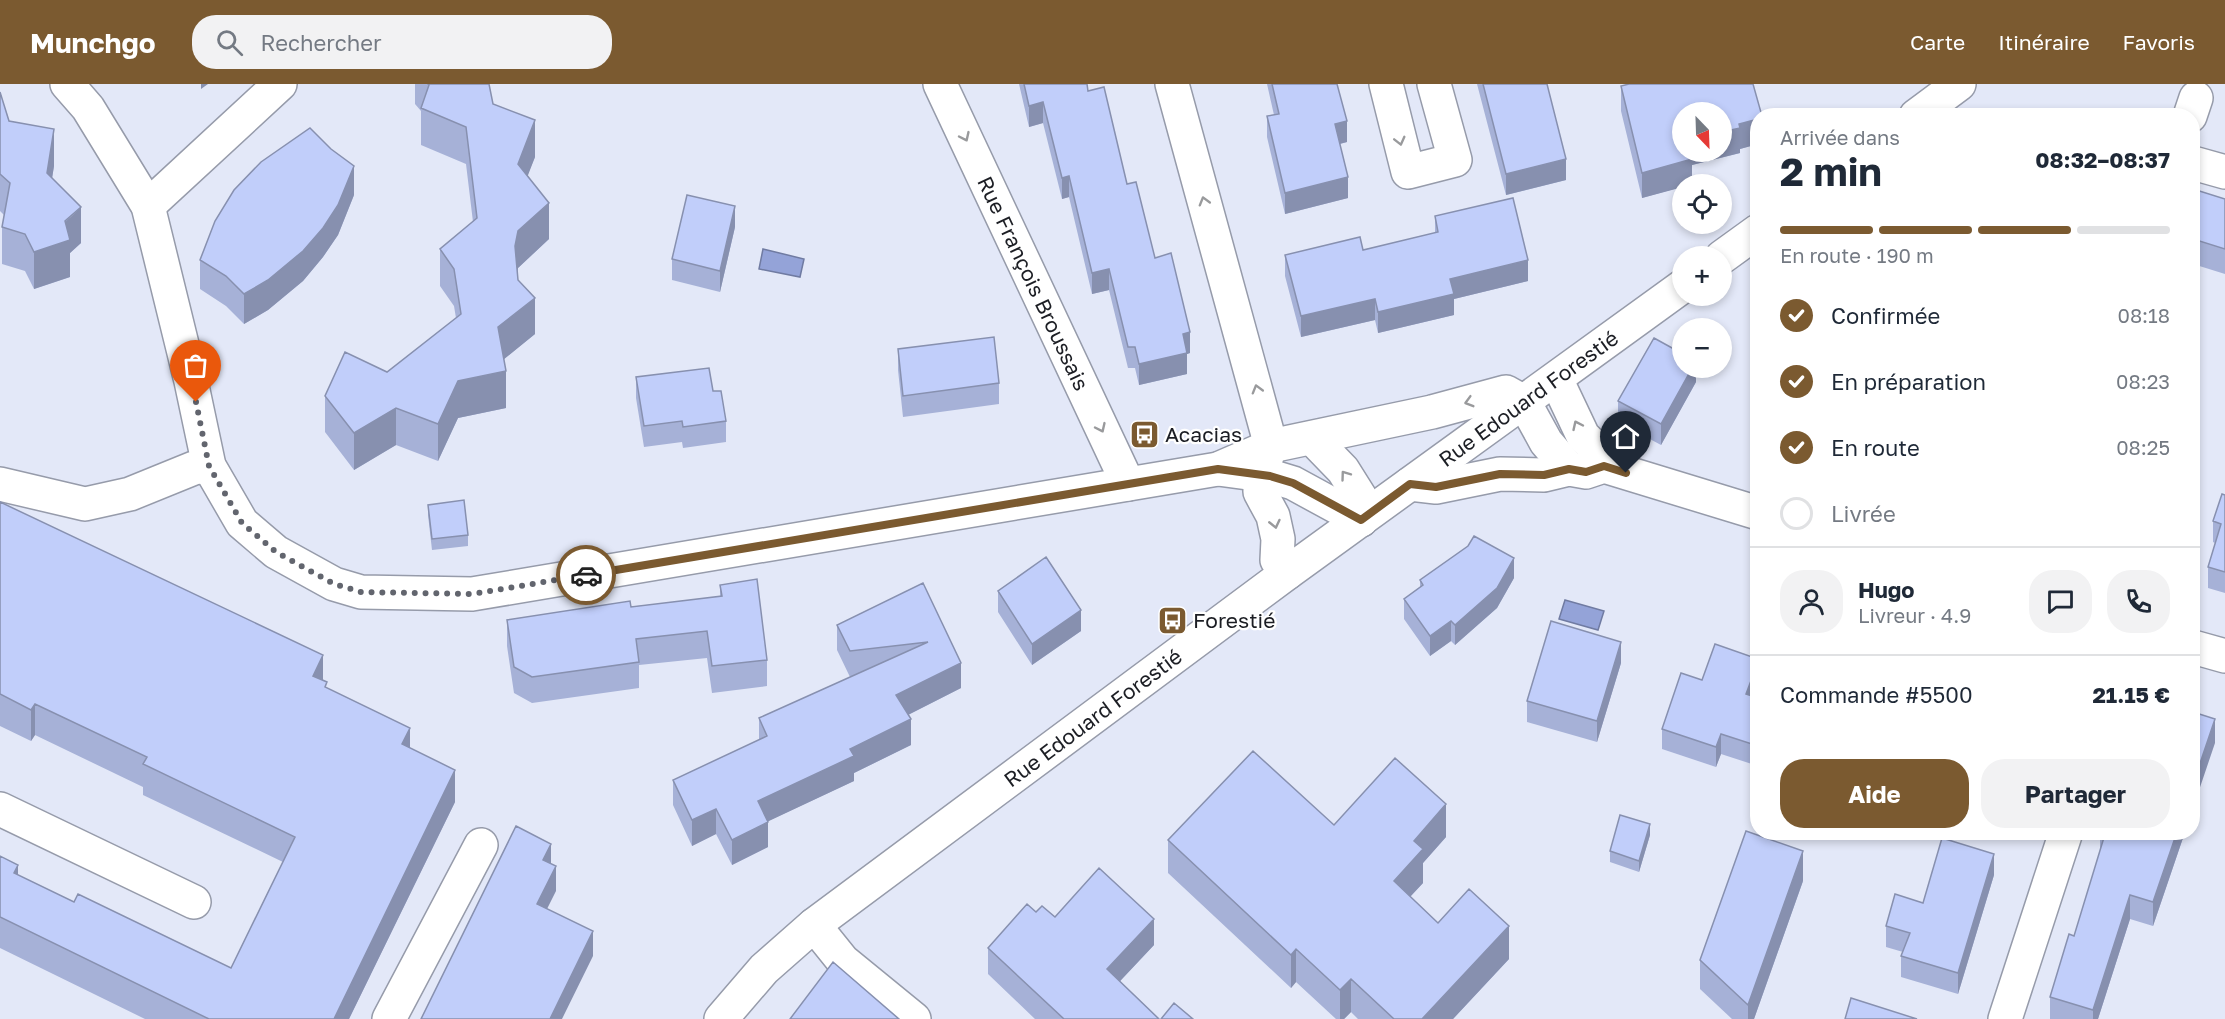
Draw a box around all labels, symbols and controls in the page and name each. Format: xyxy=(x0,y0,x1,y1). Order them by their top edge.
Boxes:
search box xyxy=(192,15,612,69)
text: Munchgo xyxy=(30,26,156,59)
icon: search xyxy=(213,26,246,59)
text: Rechercher xyxy=(261,29,382,56)
text: Carte xyxy=(1910,29,1965,55)
text: Itinéraire xyxy=(1998,29,2090,55)
text: Favoris xyxy=(2123,29,2195,55)
north arrow xyxy=(1672,102,1732,162)
map controls xyxy=(1672,102,1732,378)
text: Arrivée dans xyxy=(1780,125,1900,149)
one-way arrow xyxy=(957,130,969,141)
one-way arrow xyxy=(1393,136,1406,146)
text: 08:32–08:37 xyxy=(2035,146,2170,173)
text: 2 min xyxy=(1780,148,1882,195)
street label: Rue François Broussais xyxy=(972,172,1095,394)
button: locate xyxy=(1672,174,1732,234)
one-way arrow xyxy=(1199,196,1211,207)
text: En route · 190 m xyxy=(1780,243,1934,267)
button: + xyxy=(1672,246,1732,306)
icon: check xyxy=(1780,299,1813,332)
text: Confirmée xyxy=(1831,302,1940,329)
text: 08:18 xyxy=(2118,303,2170,327)
button: − xyxy=(1672,318,1732,378)
street label: Rue Edouard Forestié xyxy=(1433,324,1623,472)
pin xyxy=(170,340,221,402)
icon: bag xyxy=(179,349,212,382)
icon: check xyxy=(1780,365,1813,398)
text: En préparation xyxy=(1831,368,1986,395)
text: 08:23 xyxy=(2116,369,2170,393)
one-way arrow xyxy=(1252,384,1264,395)
one-way arrow xyxy=(1464,395,1475,407)
pin xyxy=(1600,411,1651,473)
bus stop icon: Acacias xyxy=(1128,418,1160,450)
one-way arrow xyxy=(1573,420,1585,431)
icon: home xyxy=(1609,420,1642,453)
one-way arrow xyxy=(1094,421,1106,432)
place label: Acacias xyxy=(1165,421,1242,447)
icon: check xyxy=(1780,431,1813,464)
text: En route xyxy=(1831,434,1920,461)
text: 08:25 xyxy=(2116,435,2170,459)
one-way arrow xyxy=(1342,471,1353,482)
text: Livrée xyxy=(1831,500,1896,527)
one-way arrow xyxy=(1267,519,1280,529)
courier xyxy=(556,545,616,605)
icon: car xyxy=(570,559,603,592)
button: person xyxy=(1780,570,1843,633)
button: chat xyxy=(2029,570,2092,633)
button: phone xyxy=(2107,570,2170,633)
text: Hugo xyxy=(1858,576,1915,603)
text: Livreur · 4.9 xyxy=(1858,603,1971,627)
bus stop icon: Forestié xyxy=(1156,604,1188,636)
place label: Forestié xyxy=(1193,607,1275,633)
street label: Rue Edouard Forestié xyxy=(999,643,1187,792)
text: Commande #5500 xyxy=(1780,681,1973,708)
text: 21.15 € xyxy=(2092,681,2170,708)
button: Aide xyxy=(1780,759,1969,828)
button: Partager xyxy=(1981,759,2170,828)

